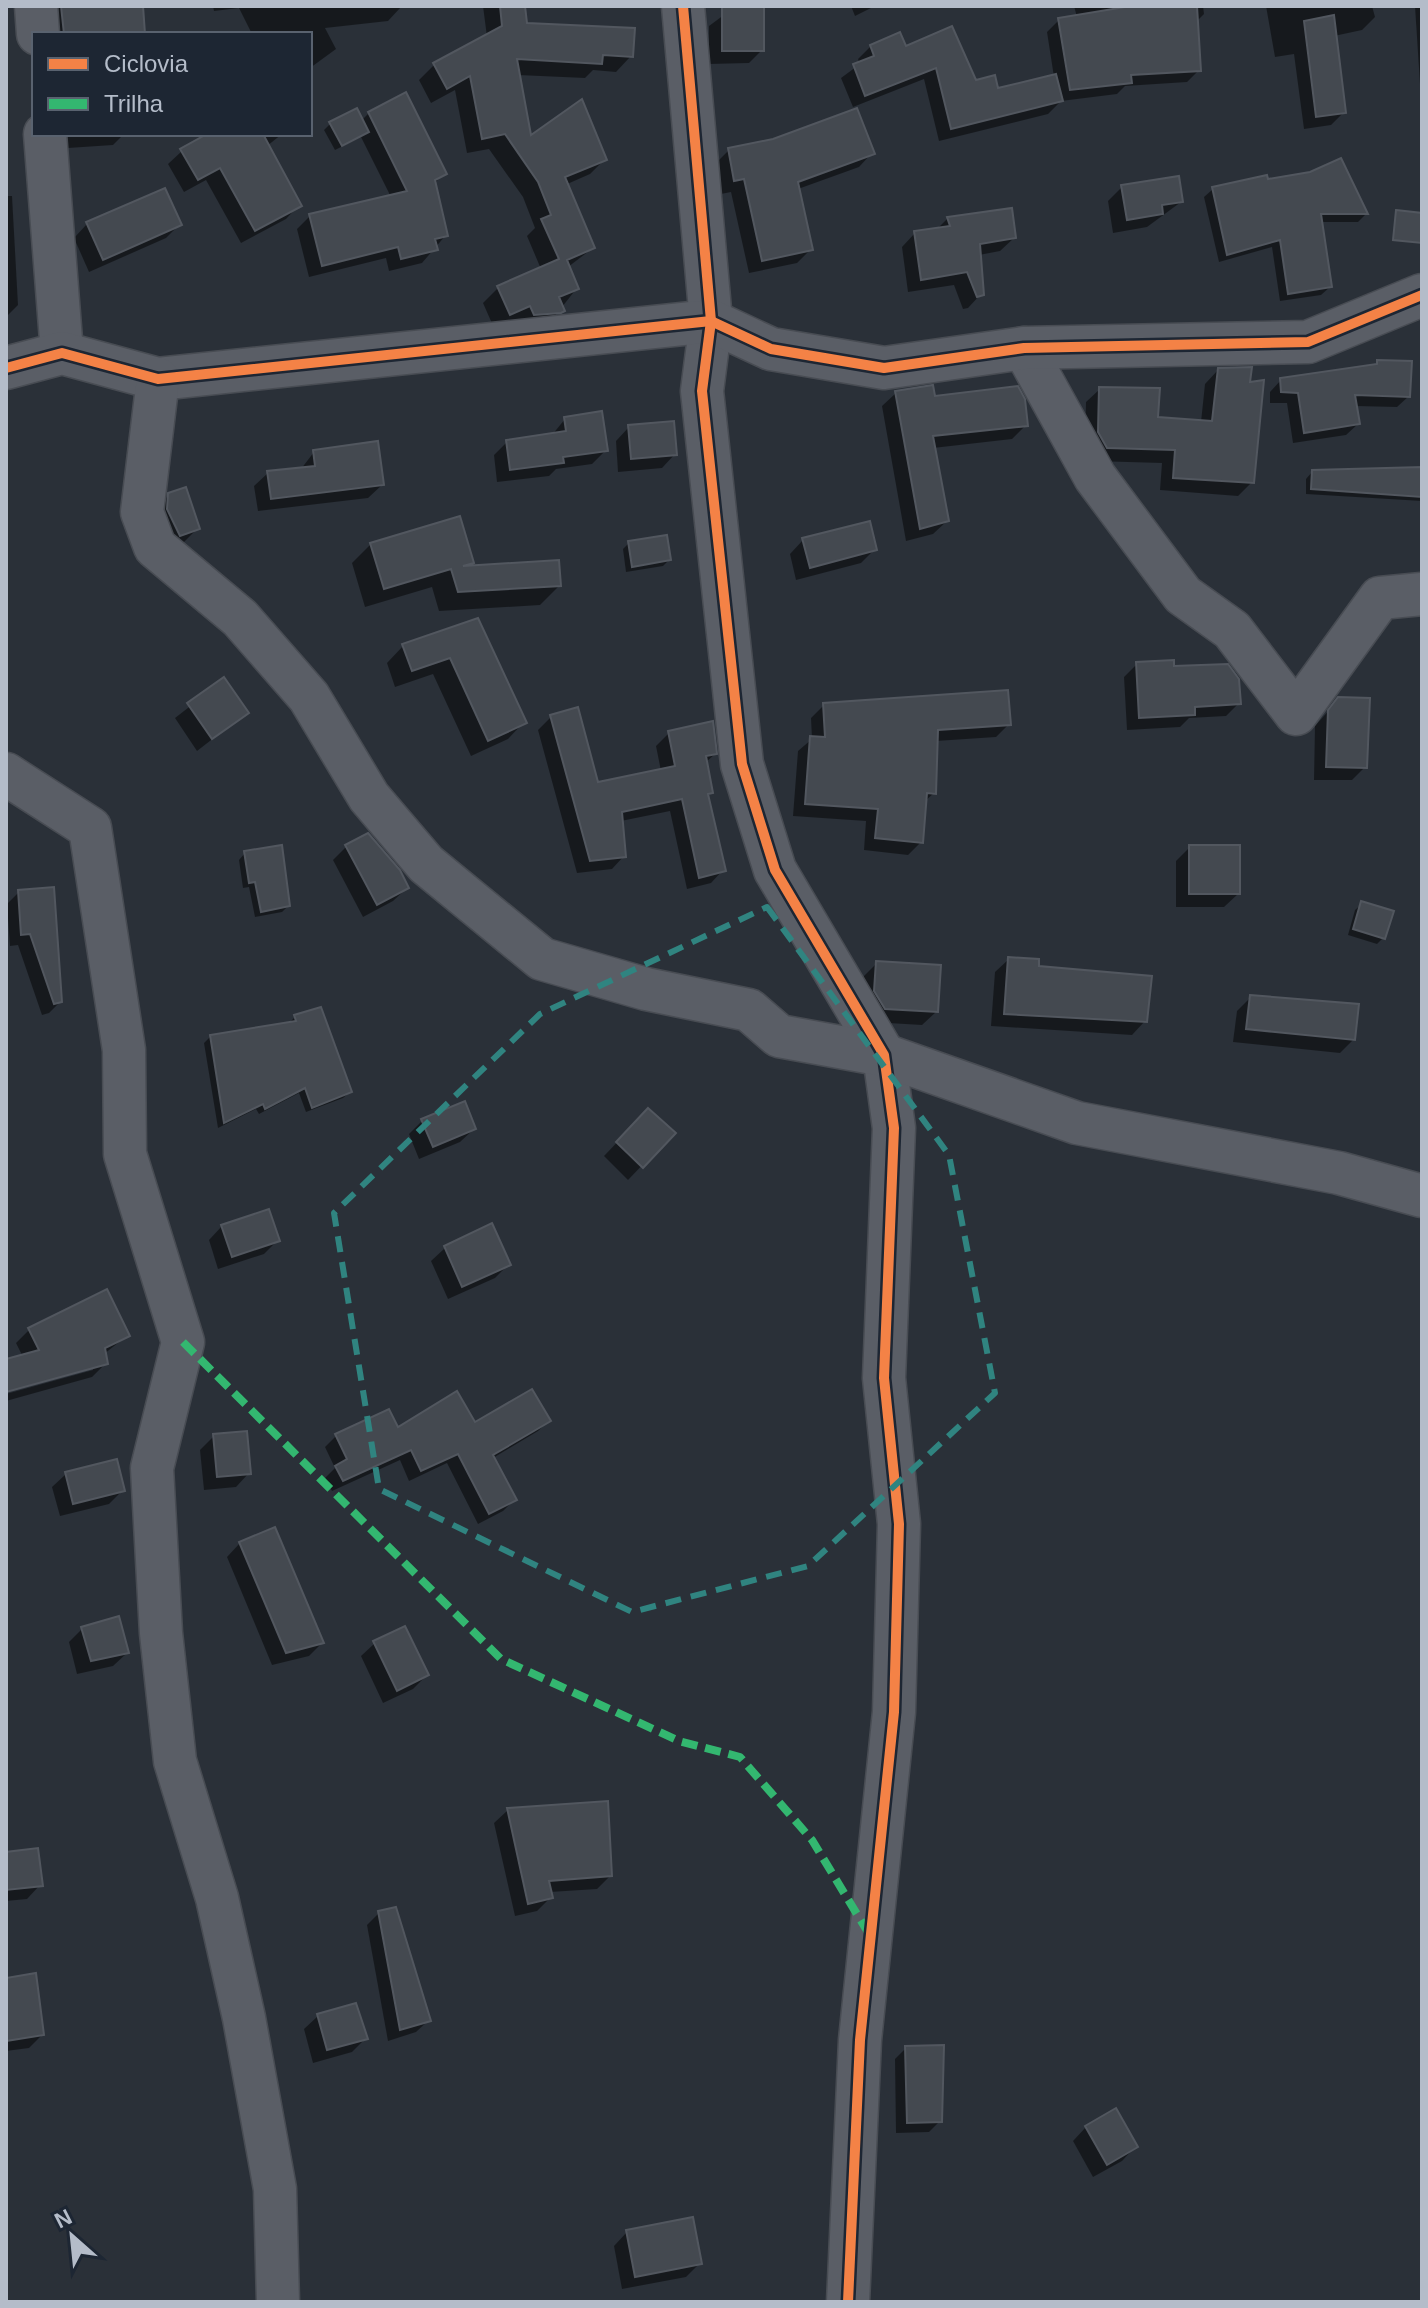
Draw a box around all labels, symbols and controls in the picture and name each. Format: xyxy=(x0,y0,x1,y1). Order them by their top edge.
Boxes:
legend xyxy=(32,32,312,136)
text: Ciclovia xyxy=(104,50,189,77)
text: Trilha xyxy=(104,90,164,117)
north arrow xyxy=(32,2196,112,2276)
text: N xyxy=(50,2204,76,2233)

